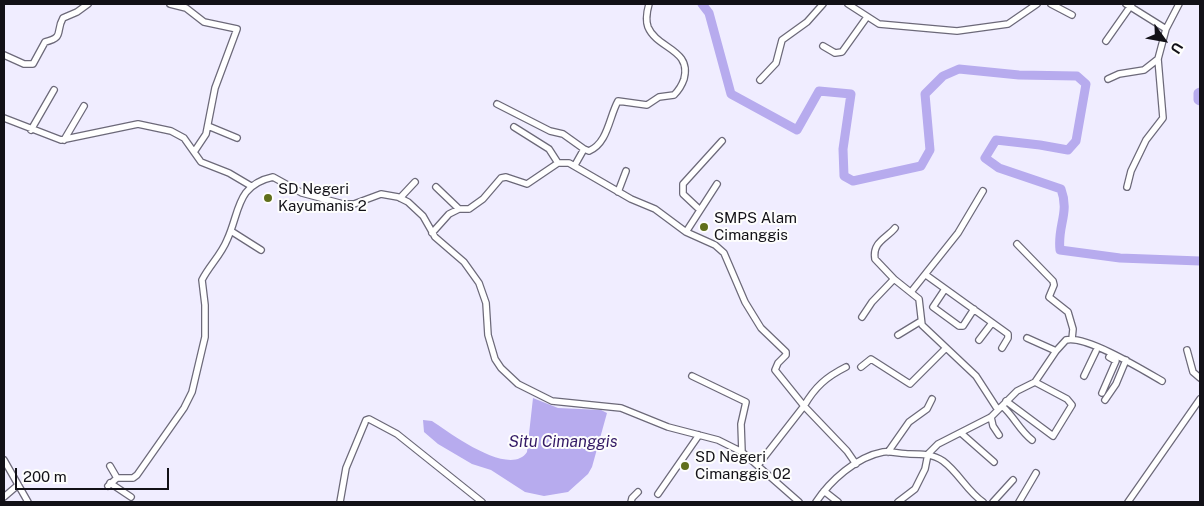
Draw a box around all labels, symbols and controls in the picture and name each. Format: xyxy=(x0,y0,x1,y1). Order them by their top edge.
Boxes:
north arrow xyxy=(1139,15,1189,65)
text: U xyxy=(1167,39,1186,56)
place label: SD Negeri Kayumanis 2 xyxy=(278,180,367,215)
marker: SD Negeri Kayumanis 2 xyxy=(262,192,274,204)
place label: SMPS Alam Cimanggis xyxy=(714,209,797,244)
marker: SMPS Alam Cimanggis xyxy=(698,221,710,233)
water label: Situ Cimanggis xyxy=(508,432,618,452)
place label: SD Negeri Cimanggis 02 xyxy=(695,448,791,483)
scale bar xyxy=(18,458,171,490)
marker: SD Negeri Cimanggis 02 xyxy=(679,460,691,472)
text: 200 m xyxy=(23,468,67,485)

